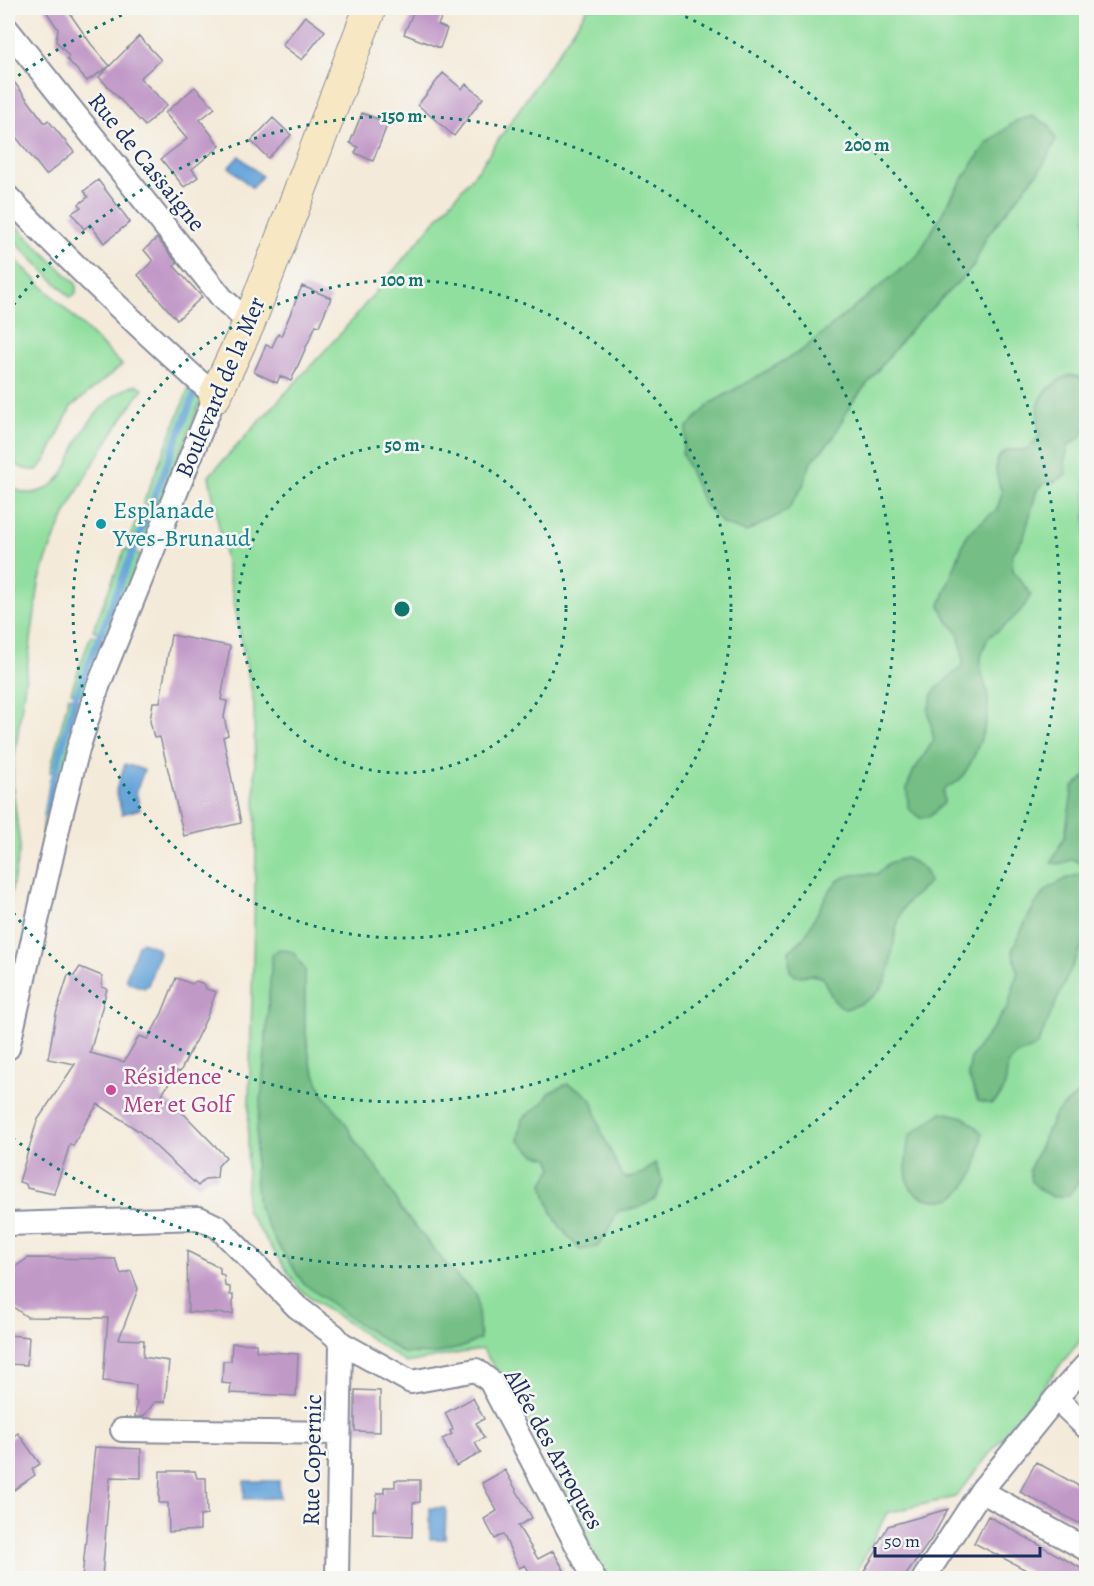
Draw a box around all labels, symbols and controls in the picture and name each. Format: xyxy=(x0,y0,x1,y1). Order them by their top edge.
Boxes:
street label: Rue de Cassaigne xyxy=(81,86,213,238)
text: 150 m xyxy=(381,104,423,128)
text: 200 m xyxy=(844,133,890,157)
text: 100 m xyxy=(381,268,423,292)
street label: Boulevard de la Mer xyxy=(167,292,273,482)
text: 50 m xyxy=(385,433,419,457)
place label: Esplanade Yves-Brunaud xyxy=(112,494,251,554)
marker: Esplanade Yves-Brunaud xyxy=(94,517,108,531)
centre of rings xyxy=(392,599,412,619)
place label: Résidence Mer et Golf xyxy=(123,1060,235,1120)
marker: Résidence Mer et Golf xyxy=(104,1083,118,1097)
street label: Allée des Arroques xyxy=(496,1362,611,1535)
street label: Rue Copernic xyxy=(295,1394,329,1526)
scale bar xyxy=(875,1520,1040,1558)
text: 50 m xyxy=(884,1529,920,1553)

